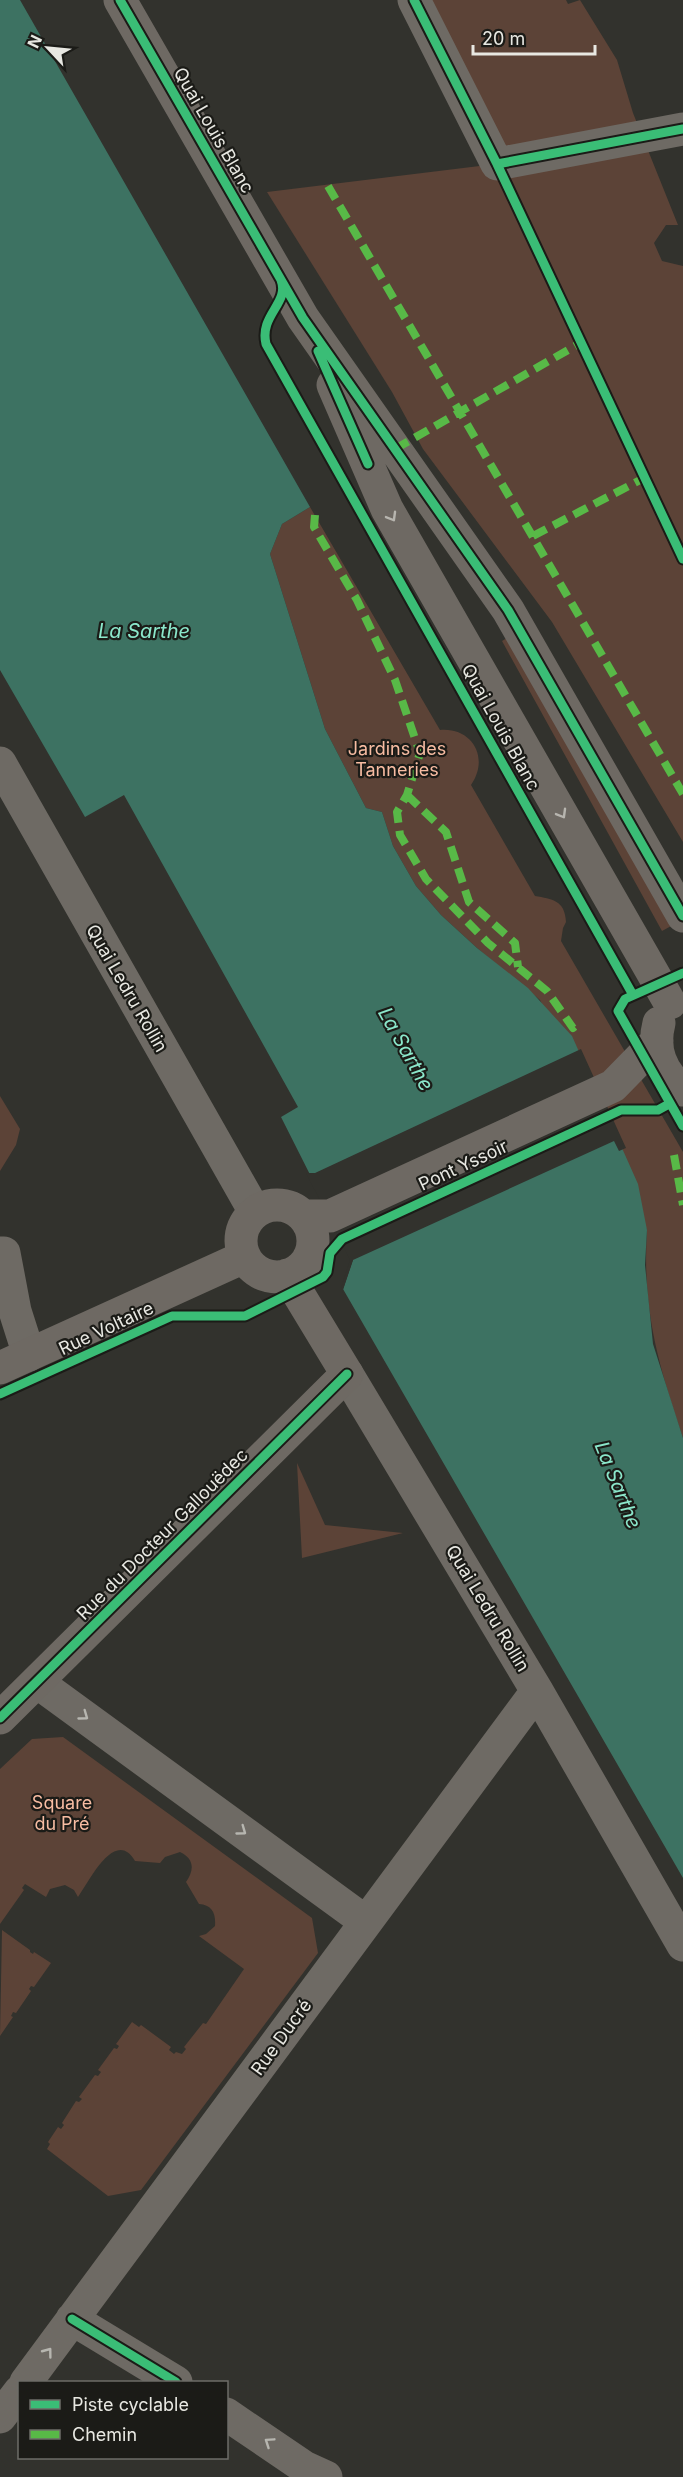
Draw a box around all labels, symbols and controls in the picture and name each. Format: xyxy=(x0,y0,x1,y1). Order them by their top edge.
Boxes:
north arrow xyxy=(18,18,78,78)
scale bar xyxy=(473,18,594,56)
text: 20 m xyxy=(482,28,525,49)
text: N xyxy=(23,32,46,51)
street label: Quai Louis Blanc xyxy=(169,63,259,197)
one-way arrow xyxy=(385,511,397,522)
water label: La Sarthe xyxy=(98,619,190,643)
street label: Quai Louis Blanc xyxy=(457,660,545,794)
park label: Jardins des Tanneries xyxy=(348,738,446,780)
one-way arrow xyxy=(555,808,567,818)
street label: Quai Ledru Rollin xyxy=(82,920,172,1056)
water label: La Sarthe xyxy=(373,1003,439,1095)
street label: Pont Yssoir xyxy=(415,1135,511,1195)
street label: Rue Voltaire xyxy=(55,1297,157,1359)
water label: La Sarthe xyxy=(590,1438,646,1532)
street label: Rue du Docteur Gallouëdec xyxy=(72,1444,252,1624)
street label: Quai Ledru Rollin xyxy=(442,1541,534,1675)
one-way arrow xyxy=(77,1709,88,1720)
park label: Square du Pré xyxy=(32,1792,92,1834)
one-way arrow xyxy=(235,1824,246,1835)
street label: Rue Ducré xyxy=(246,1995,316,2079)
one-way arrow xyxy=(41,2348,52,2359)
legend xyxy=(18,2381,228,2459)
text: Piste cyclable xyxy=(72,2394,189,2415)
text: Chemin xyxy=(72,2424,137,2445)
one-way arrow xyxy=(264,2438,275,2449)

